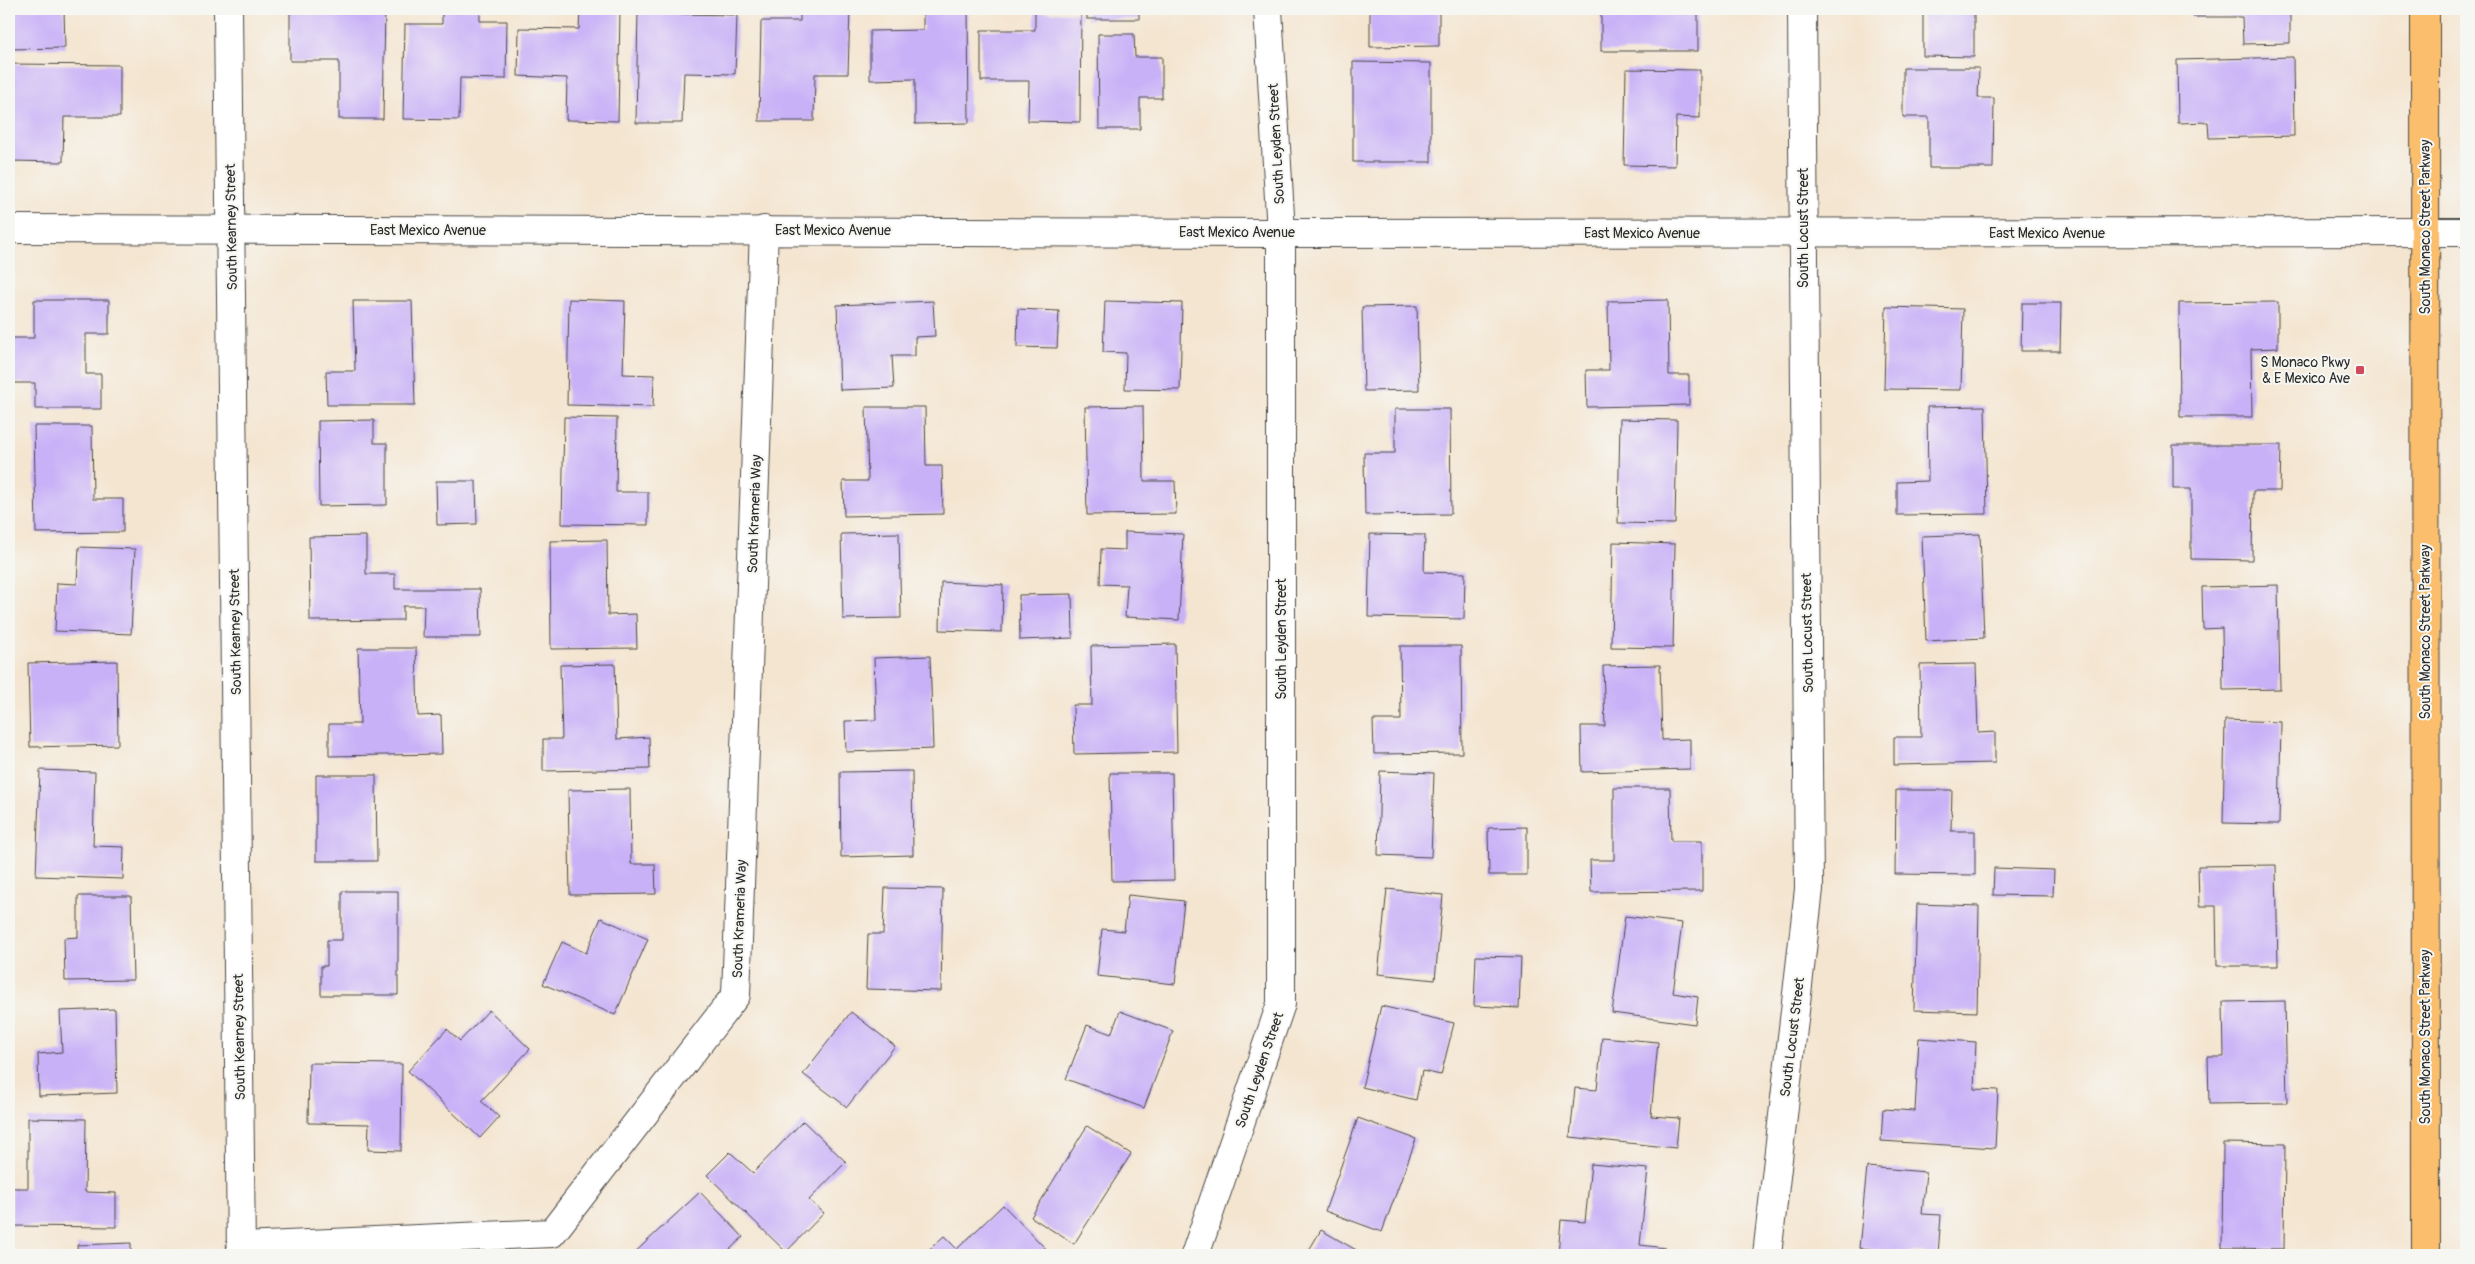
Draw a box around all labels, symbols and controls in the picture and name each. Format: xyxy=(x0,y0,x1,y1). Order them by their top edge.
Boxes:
street label: South Leyden Street xyxy=(1265,83,1288,205)
street label: South Monaco Street Parkway xyxy=(2417,139,2434,315)
street label: South Kearney Street xyxy=(222,163,241,290)
street label: South Locust Street xyxy=(1795,167,1812,288)
street label: East Mexico Avenue xyxy=(370,222,486,239)
street label: East Mexico Avenue xyxy=(775,222,891,239)
street label: East Mexico Avenue xyxy=(1179,224,1295,241)
street label: East Mexico Avenue xyxy=(1584,225,1700,242)
street label: East Mexico Avenue xyxy=(1989,225,2105,242)
place label: S Monaco Pkwy & E Mexico Ave xyxy=(2260,354,2350,387)
marker: S Monaco Pkwy & E Mexico Ave xyxy=(2354,364,2366,376)
street label: South Krameria Way xyxy=(744,454,765,574)
street label: South Monaco Street Parkway xyxy=(2417,544,2434,720)
street label: South Kearney Street xyxy=(226,568,245,695)
street label: South Locust Street xyxy=(1798,572,1817,693)
street label: South Leyden Street xyxy=(1273,578,1290,700)
street label: South Krameria Way xyxy=(729,859,750,979)
street label: South Monaco Street Parkway xyxy=(2417,949,2434,1125)
street label: South Kearney Street xyxy=(230,973,249,1100)
street label: South Locust Street xyxy=(1777,976,1808,1098)
street label: South Leyden Street xyxy=(1232,1010,1287,1130)

